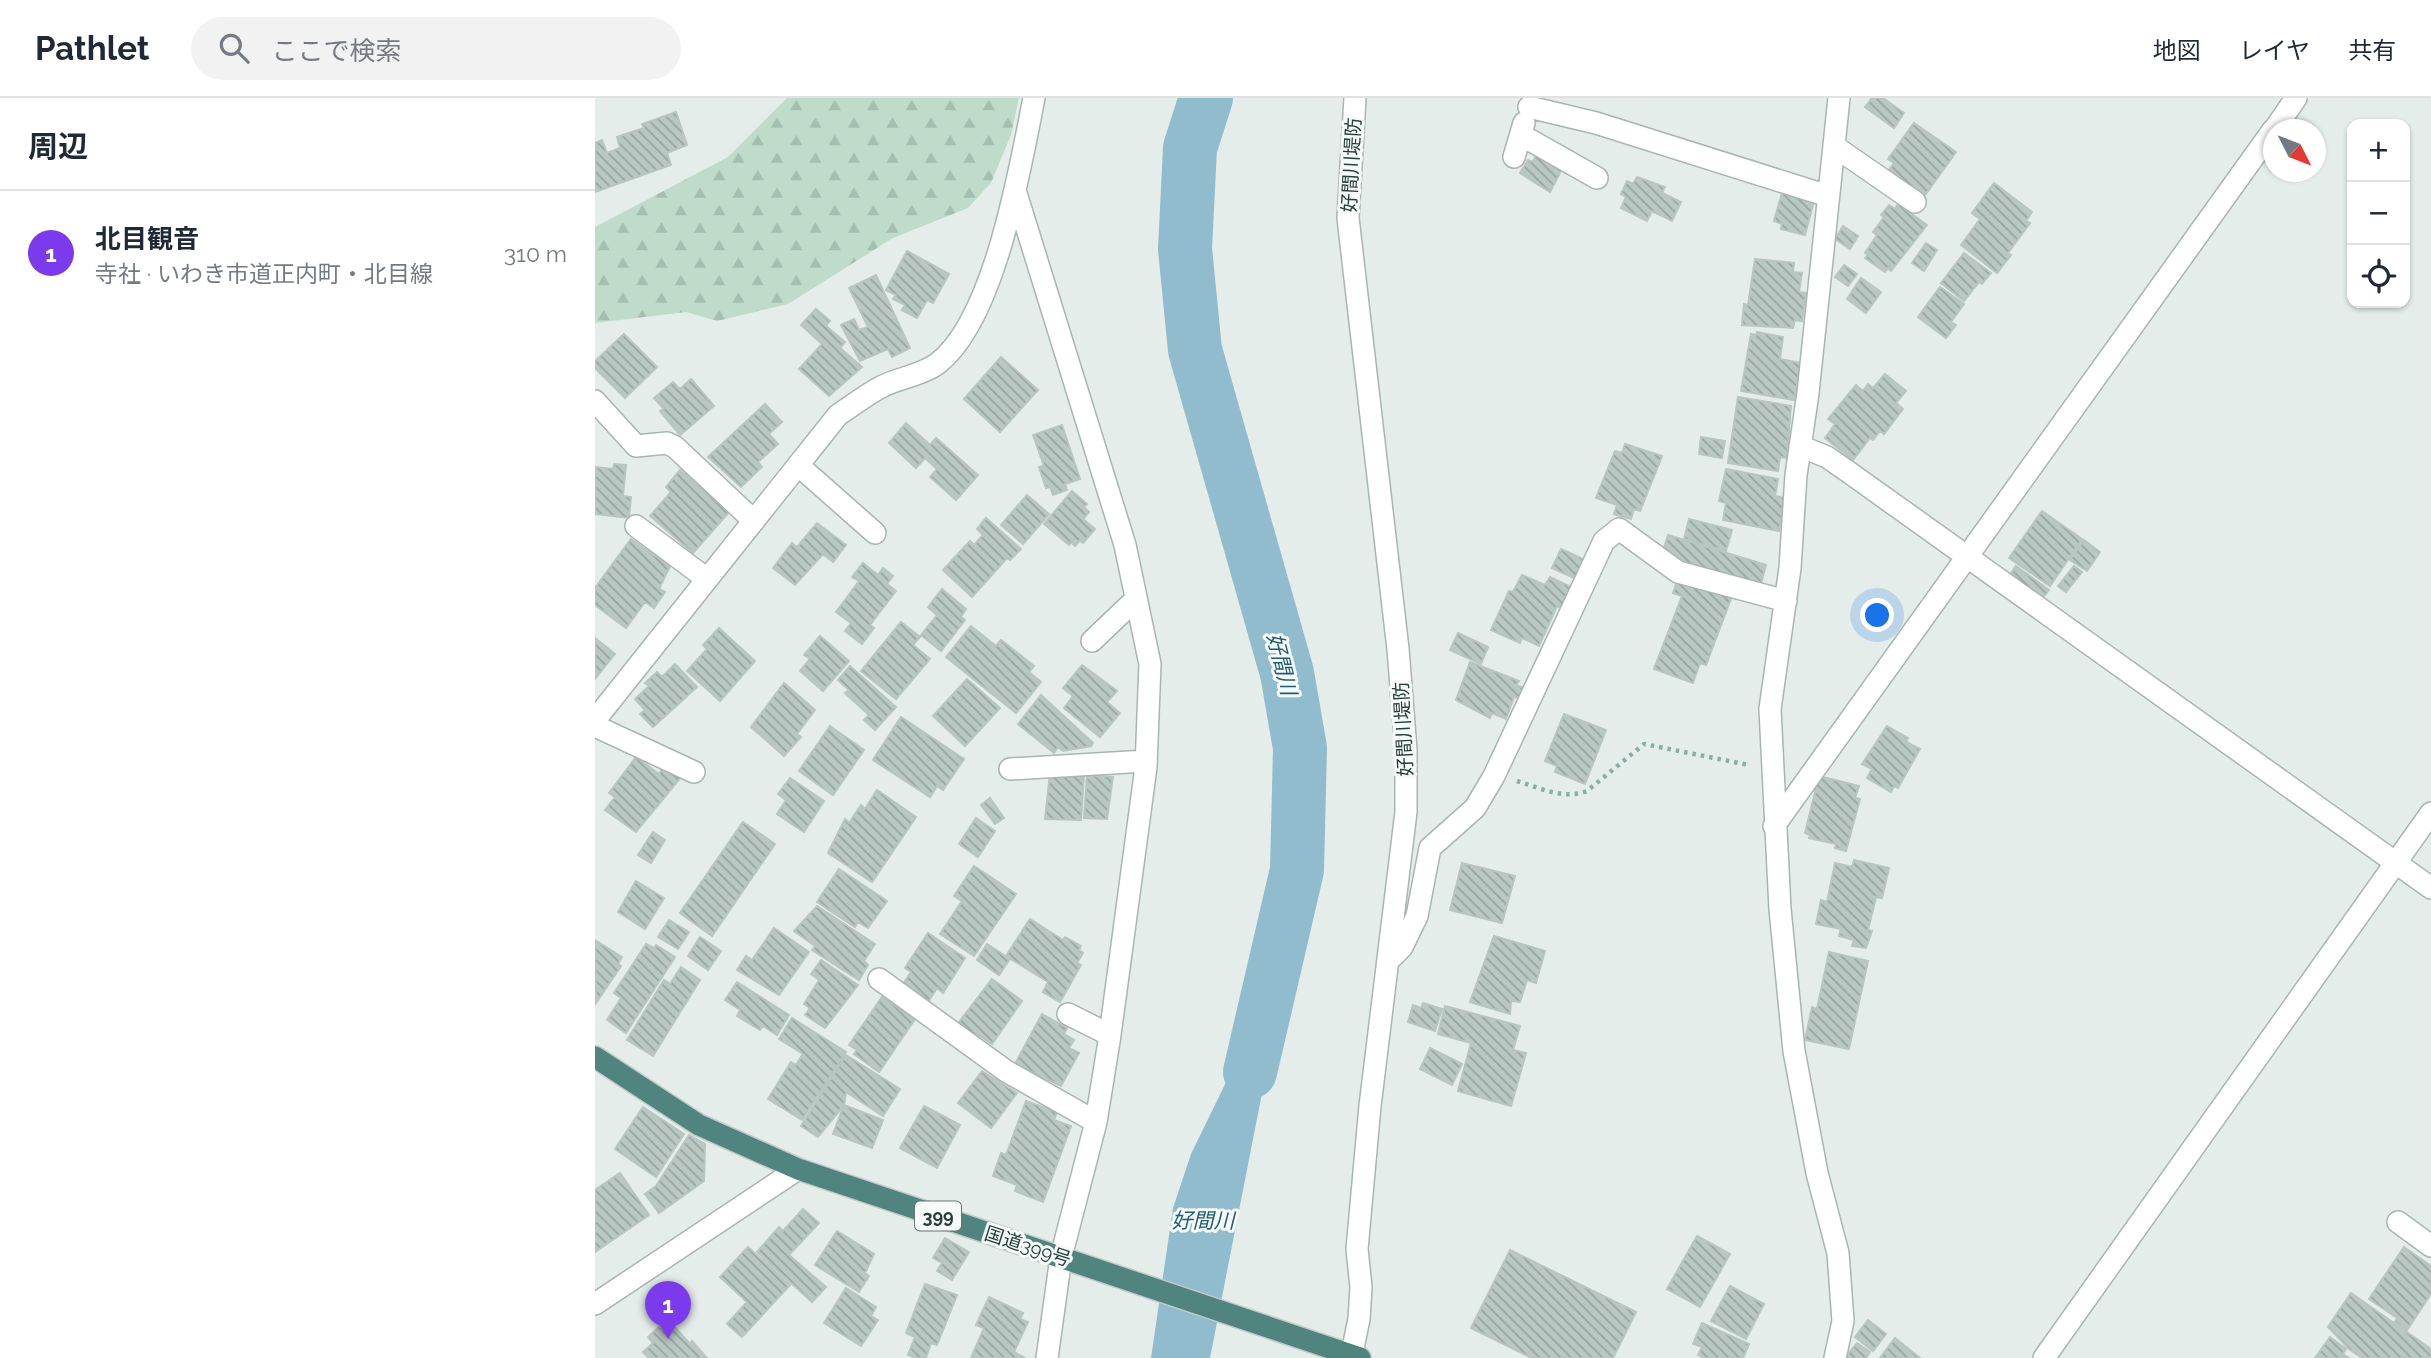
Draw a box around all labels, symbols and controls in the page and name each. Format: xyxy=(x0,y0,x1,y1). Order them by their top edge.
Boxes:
search box xyxy=(191,17,681,80)
text: Pathlet xyxy=(35,29,149,68)
icon: search xyxy=(215,29,253,67)
text: ここで検索 xyxy=(271,36,401,66)
text: 地図 xyxy=(2153,36,2201,65)
text: レイヤ xyxy=(2239,36,2310,65)
text: 共有 xyxy=(2348,36,2396,65)
street label: 好間川堤防 xyxy=(1338,117,1364,213)
north arrow xyxy=(2263,119,2326,182)
map controls xyxy=(2347,119,2410,308)
button: + xyxy=(2347,119,2410,182)
text: 周辺 xyxy=(28,129,88,164)
button: − xyxy=(2347,182,2410,245)
text: 北目観音 xyxy=(95,224,199,254)
text: 1 xyxy=(45,240,57,267)
text: 310 m xyxy=(504,240,567,267)
button: locate xyxy=(2347,245,2410,308)
text: 寺社 · いわき市道正内町・北目線 xyxy=(95,260,433,287)
your location xyxy=(1860,598,1894,632)
water label: 好間川 xyxy=(1262,630,1302,700)
street label: 好間川堤防 xyxy=(1390,681,1416,777)
road number: 399 xyxy=(915,1202,961,1231)
water label: 好間川 xyxy=(1172,1208,1236,1233)
street label: 国道399号 xyxy=(982,1222,1074,1270)
pin: 1 xyxy=(645,1281,691,1339)

